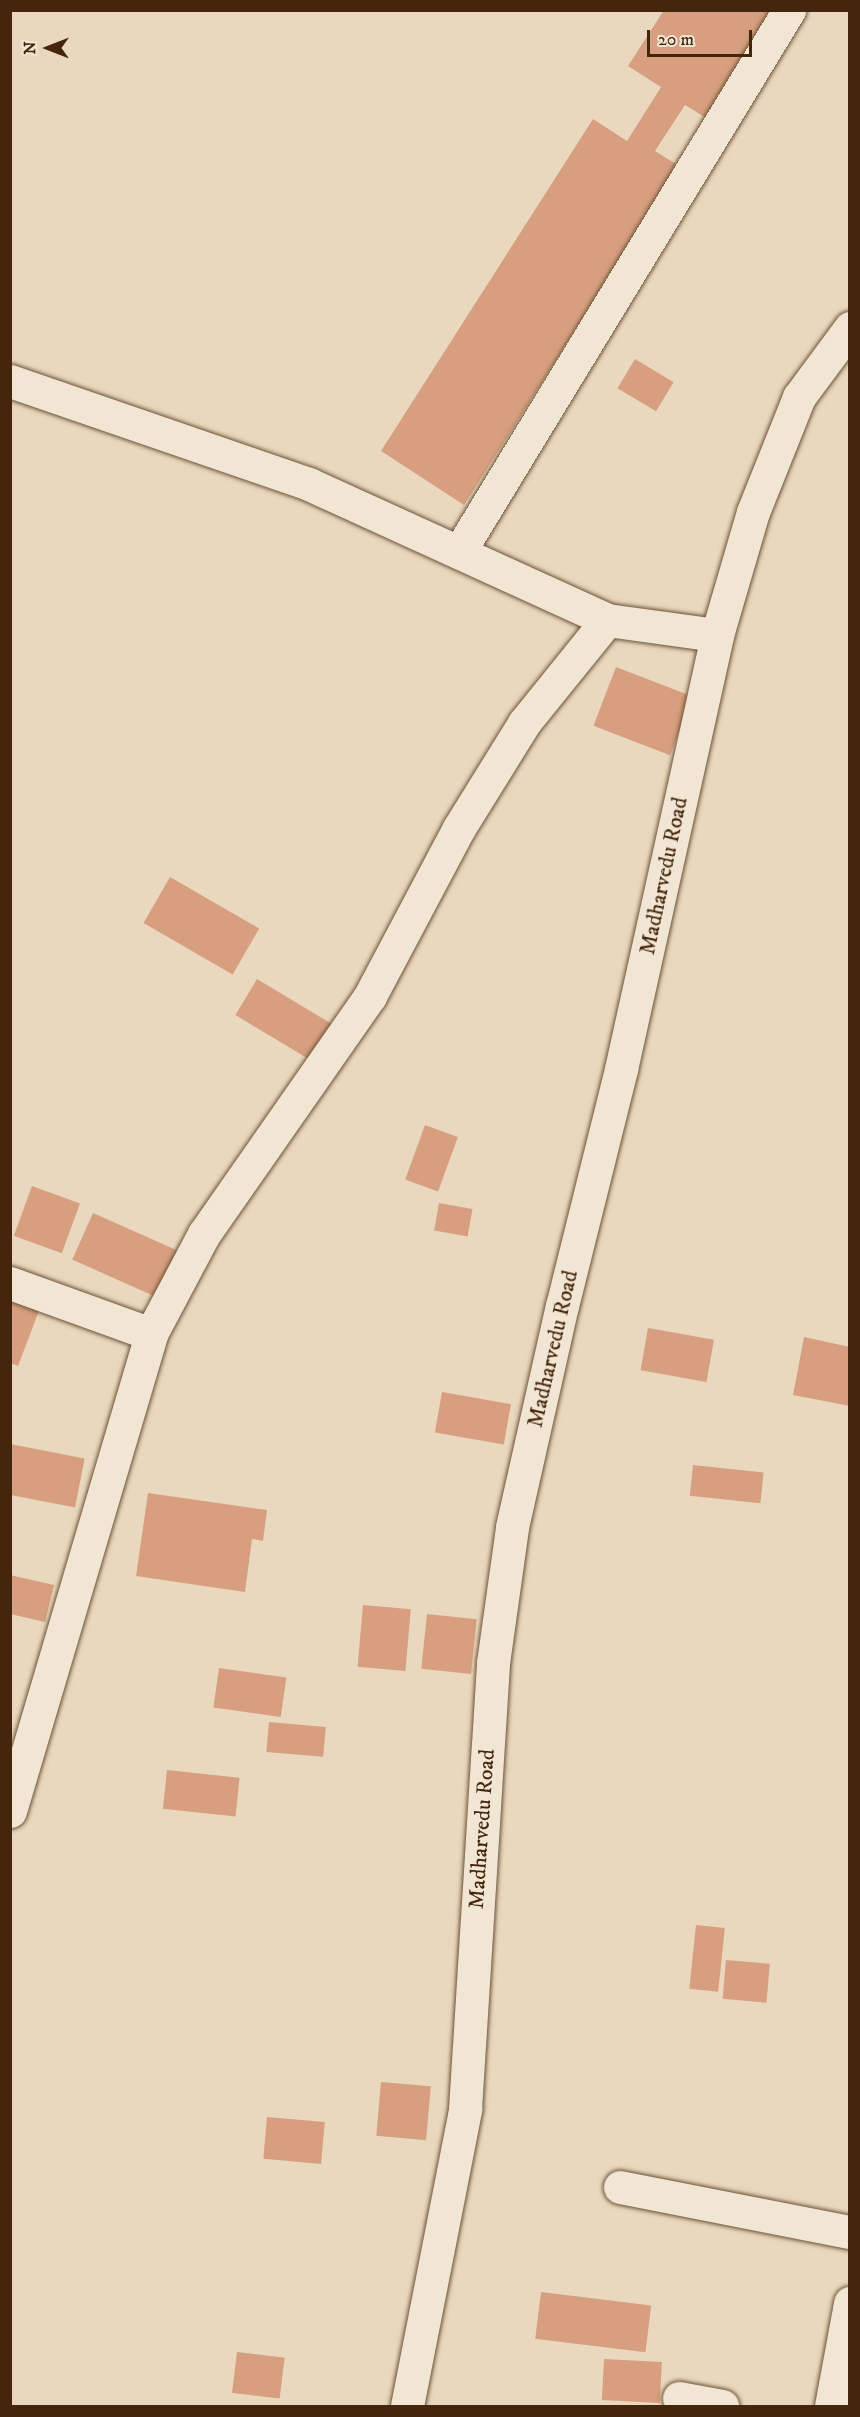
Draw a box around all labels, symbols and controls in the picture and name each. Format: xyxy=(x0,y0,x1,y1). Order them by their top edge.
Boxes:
north arrow xyxy=(18,18,78,78)
scale bar xyxy=(650,18,755,56)
text: 20 m xyxy=(658,29,694,51)
text: N xyxy=(20,41,40,55)
street label: Madharvedu Road xyxy=(634,795,694,957)
street label: Madharvedu Road xyxy=(522,1268,584,1430)
street label: Madharvedu Road xyxy=(463,1748,501,1910)

